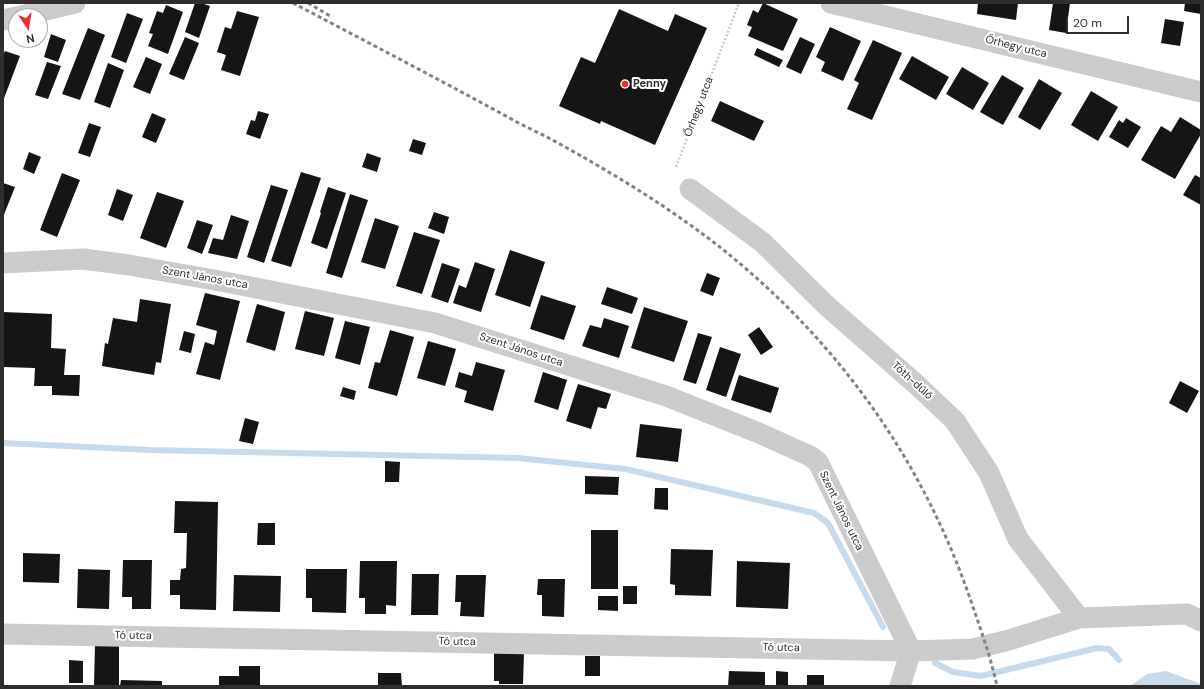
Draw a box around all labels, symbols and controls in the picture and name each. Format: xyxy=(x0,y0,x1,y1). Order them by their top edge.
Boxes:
north arrow xyxy=(8,8,48,48)
scale bar xyxy=(1068,8,1131,34)
text: 20 m xyxy=(1073,15,1102,31)
text: N xyxy=(25,31,36,46)
street label: Őrhegy utca xyxy=(984,33,1048,61)
street label: Őrhegy utca xyxy=(682,75,716,139)
place label: Penny xyxy=(633,77,666,91)
marker: Penny xyxy=(620,79,630,89)
street label: Szent János utca xyxy=(161,264,249,292)
street label: Szent János utca xyxy=(478,330,564,370)
street label: Tóth-dűlő xyxy=(889,359,935,403)
street label: Szent János utca xyxy=(816,469,866,553)
street label: Tó utca xyxy=(114,629,152,643)
street label: Tó utca xyxy=(438,635,476,649)
street label: Tó utca xyxy=(762,641,800,655)

